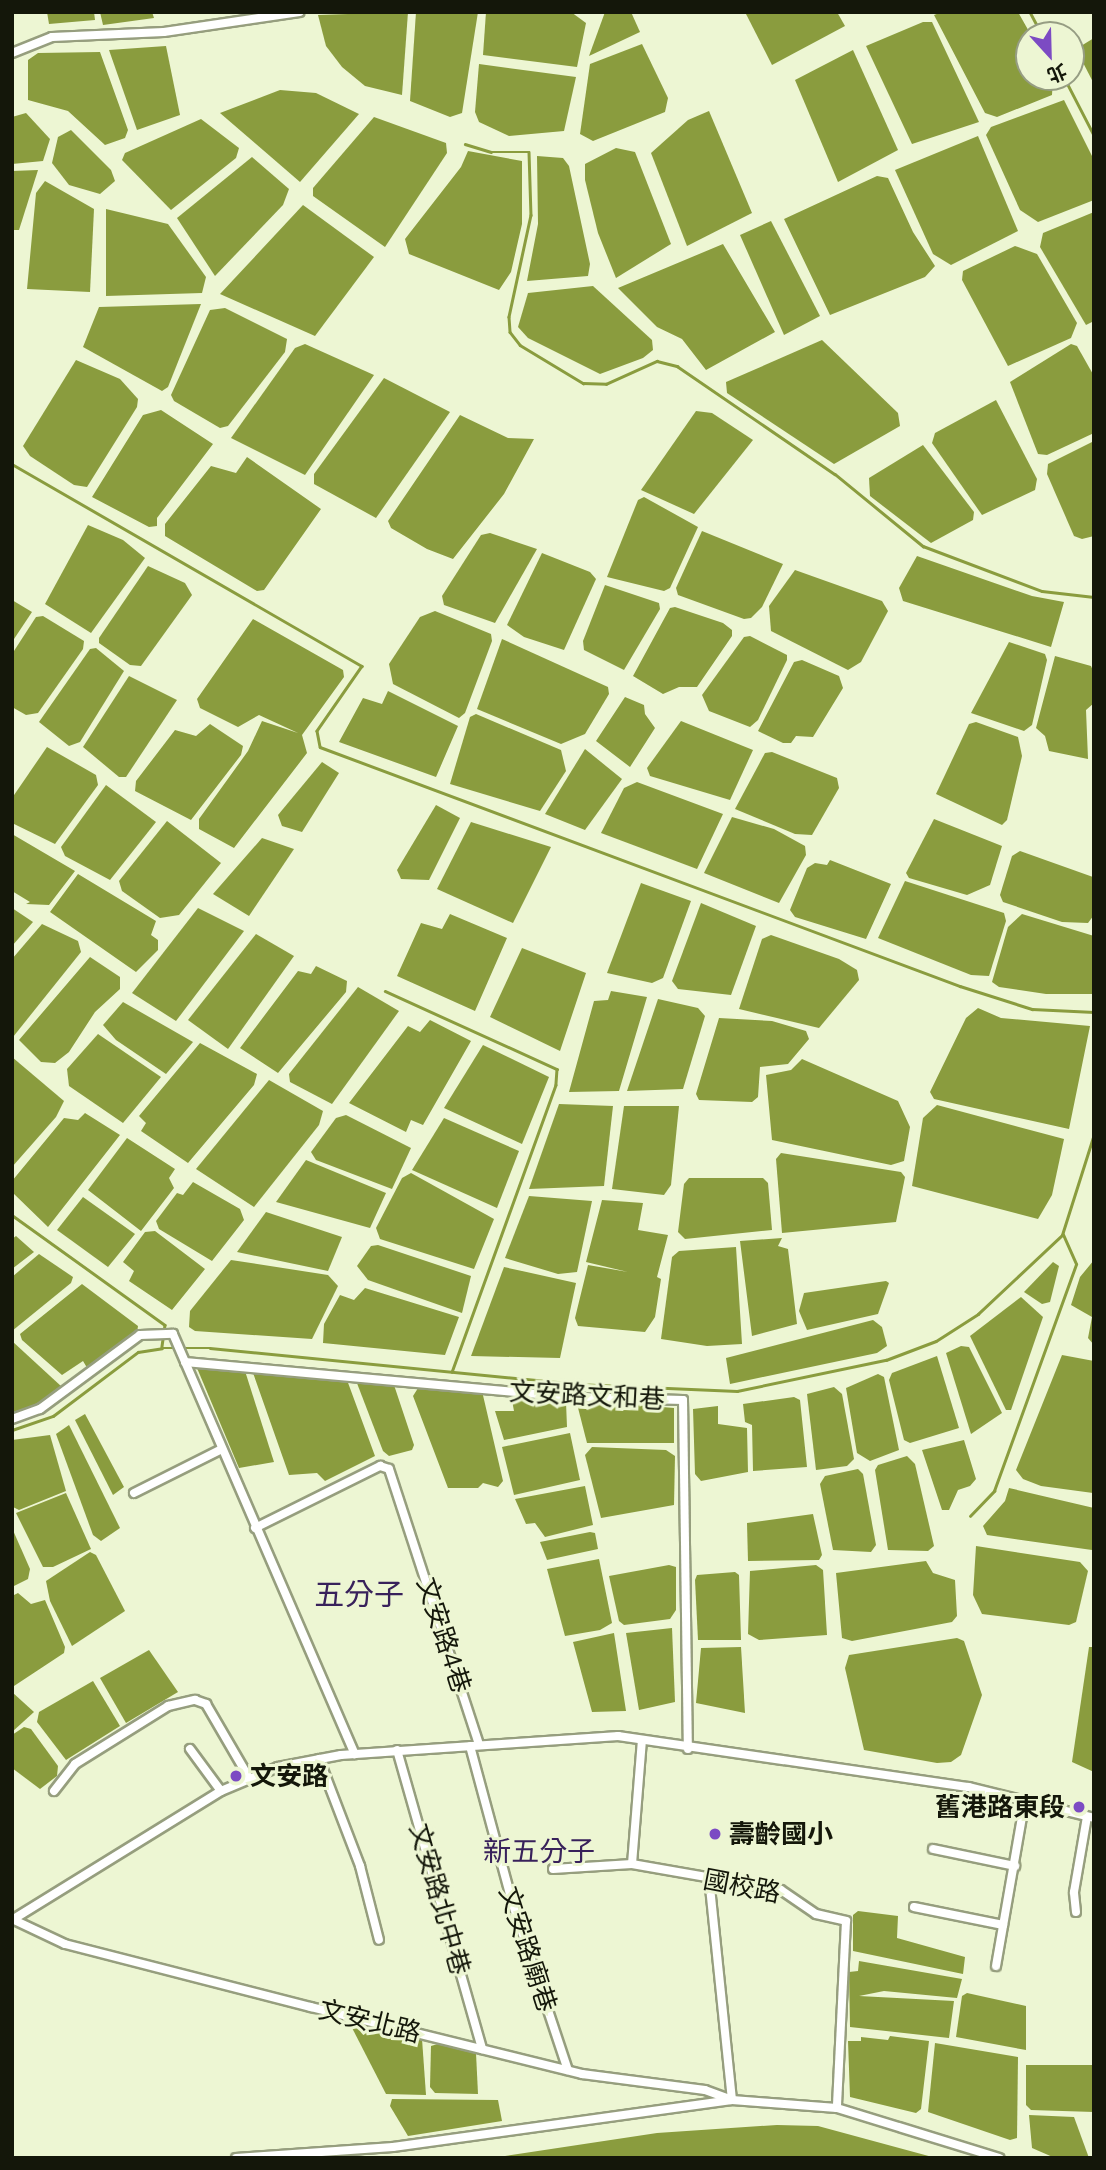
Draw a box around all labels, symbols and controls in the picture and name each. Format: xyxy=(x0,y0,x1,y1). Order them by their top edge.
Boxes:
north arrow xyxy=(1015,21,1085,91)
text: 北 xyxy=(1044,59,1070,88)
street label: 文安路文和巷 xyxy=(508,1375,666,1415)
street label: 文安路4巷 xyxy=(411,1573,477,1697)
district label: 五分子 xyxy=(314,1576,404,1612)
place label: 文安路 xyxy=(250,1760,328,1792)
marker: 文安路 xyxy=(228,1768,244,1784)
place label: 舊港路東段 xyxy=(935,1791,1065,1823)
marker: 舊港路東段 xyxy=(1071,1799,1087,1815)
place label: 壽齡國小 xyxy=(729,1818,833,1850)
street label: 文安路北中巷 xyxy=(404,1820,476,1978)
marker: 壽齡國小 xyxy=(707,1826,723,1842)
district label: 新五分子 xyxy=(483,1834,595,1868)
street label: 國校路 xyxy=(701,1863,783,1909)
street label: 文安路廟巷 xyxy=(493,1882,563,2016)
street label: 文安北路 xyxy=(316,1993,424,2049)

